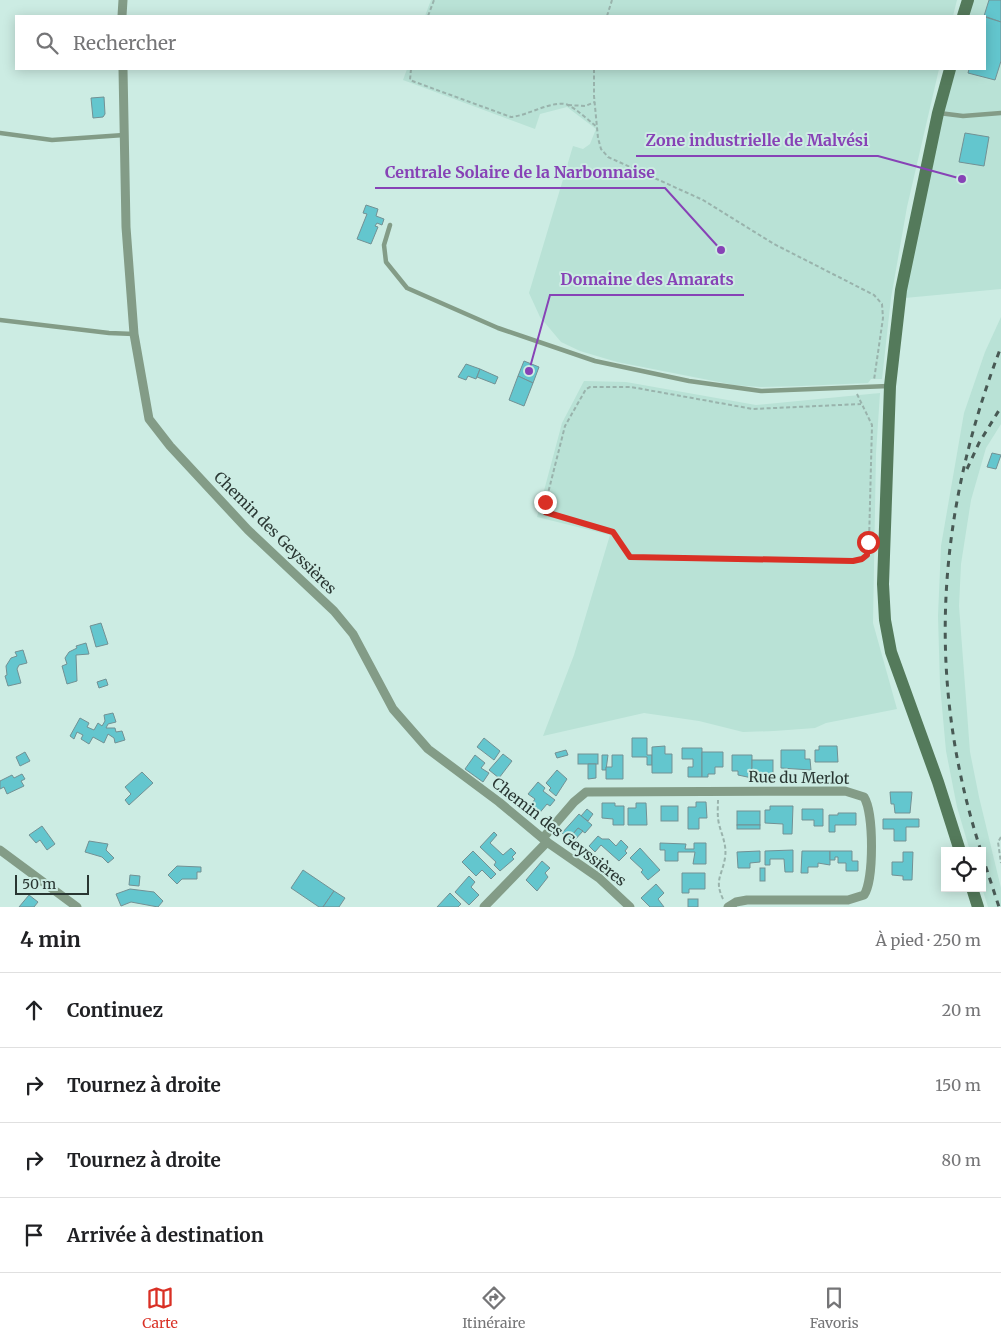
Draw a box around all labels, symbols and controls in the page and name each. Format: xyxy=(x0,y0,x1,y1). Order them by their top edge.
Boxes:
search box xyxy=(15,15,986,70)
icon: search xyxy=(33,29,61,57)
text: Rechercher xyxy=(73,31,176,55)
callout: Zone industrielle de Malvési xyxy=(636,125,878,156)
text: Zone industrielle de Malvési xyxy=(646,130,869,150)
callout: Centrale Solaire de la Narbonnaise xyxy=(375,157,665,188)
text: Centrale Solaire de la Narbonnaise xyxy=(385,162,655,182)
callout: Domaine des Amarats xyxy=(550,264,744,295)
text: Domaine des Amarats xyxy=(560,269,734,289)
street label: Chemin des Geyssières xyxy=(210,467,341,598)
route end xyxy=(534,491,557,514)
route start xyxy=(857,531,880,554)
street label: Rue du Merlot xyxy=(748,767,850,788)
street label: Chemin des Geyssières xyxy=(488,773,630,890)
map controls xyxy=(941,847,986,892)
button: locate xyxy=(941,847,986,892)
scale bar xyxy=(15,872,89,895)
text: 50 m xyxy=(22,875,56,893)
text: 4 min xyxy=(20,926,81,953)
text: À pied · 250 m xyxy=(875,930,981,950)
icon: ahead xyxy=(20,996,48,1024)
text: Continuez xyxy=(67,998,163,1022)
text: 20 m xyxy=(942,1000,981,1020)
icon: right xyxy=(20,1071,48,1099)
text: Tournez à droite xyxy=(67,1073,221,1097)
text: 150 m xyxy=(935,1075,981,1095)
icon: right xyxy=(20,1146,48,1174)
text: Tournez à droite xyxy=(67,1148,221,1172)
text: 80 m xyxy=(942,1150,981,1170)
icon: arrive xyxy=(20,1221,48,1249)
text: Arrivée à destination xyxy=(67,1223,264,1247)
tab: Carte xyxy=(142,1284,178,1332)
tab: Itinéraire xyxy=(462,1284,525,1332)
tab: Favoris xyxy=(810,1284,859,1332)

